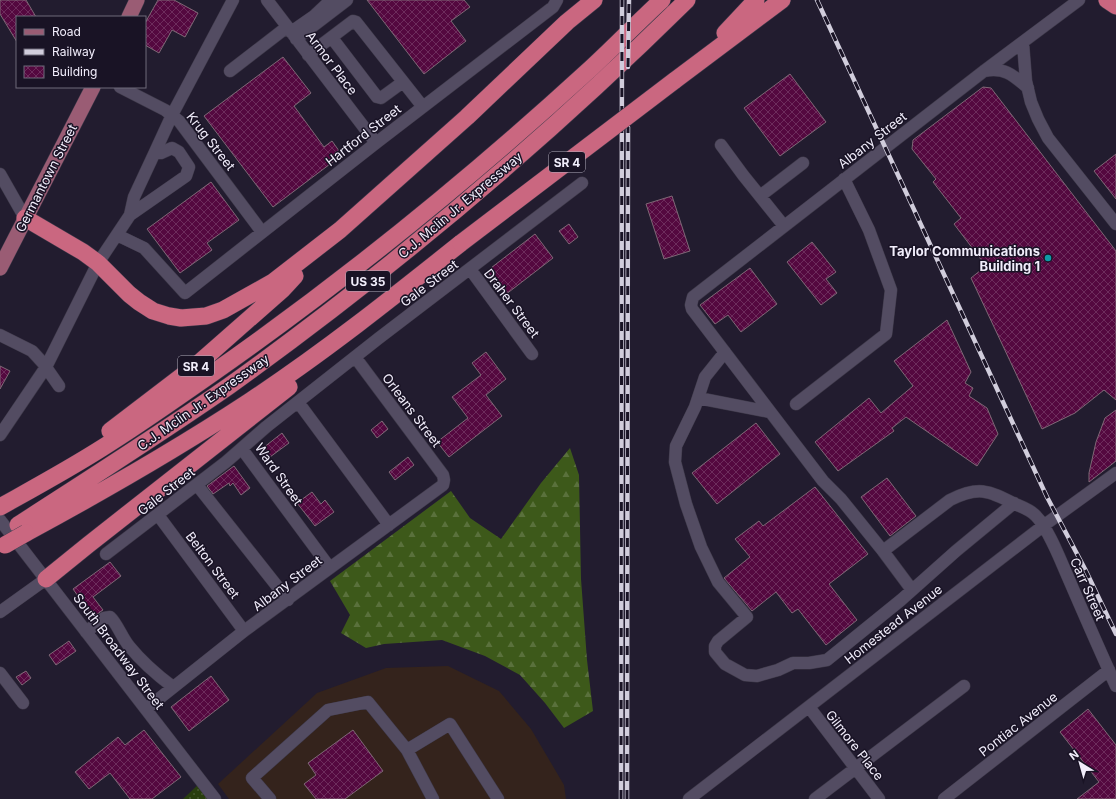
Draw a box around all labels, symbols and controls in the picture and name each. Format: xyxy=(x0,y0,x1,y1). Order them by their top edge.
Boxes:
legend xyxy=(16,16,146,88)
text: Road xyxy=(52,24,81,39)
street label: Armor Place xyxy=(303,28,361,98)
text: Railway xyxy=(52,44,96,59)
text: Building xyxy=(52,64,97,79)
street label: Hartford Street xyxy=(322,101,404,169)
street label: Albany Street xyxy=(835,108,909,172)
street label: Krug Street xyxy=(183,109,239,173)
street label: Germantown Street xyxy=(12,121,80,235)
street label: C.J. Mclin Jr. Expressway xyxy=(395,148,525,262)
road number: SR 4 xyxy=(549,152,585,172)
place label: Taylor Communications Building 1 xyxy=(889,243,1040,274)
marker: Taylor Communications Building 1 xyxy=(1043,253,1053,263)
street label: Gale Street xyxy=(397,256,461,310)
street label: Draher Street xyxy=(481,265,543,341)
road number: US 35 xyxy=(346,271,390,291)
street label: C.J. Mclin Jr. Expressway xyxy=(134,350,272,454)
road number: SR 4 xyxy=(178,356,214,376)
street label: Orleans Street xyxy=(379,370,445,450)
street label: Ward Street xyxy=(252,440,306,508)
street label: Gale Street xyxy=(134,464,198,518)
street label: Belton Street xyxy=(183,528,243,602)
street label: Albany Street xyxy=(249,552,325,614)
street label: Carr Street xyxy=(1067,555,1109,623)
street label: Homestead Avenue xyxy=(841,581,945,667)
street label: South Broadway Street xyxy=(70,590,168,712)
street label: Pontiac Avenue xyxy=(976,688,1060,760)
street label: Gilmore Place xyxy=(823,707,887,783)
north arrow xyxy=(1060,743,1100,783)
text: N xyxy=(1066,747,1082,763)

